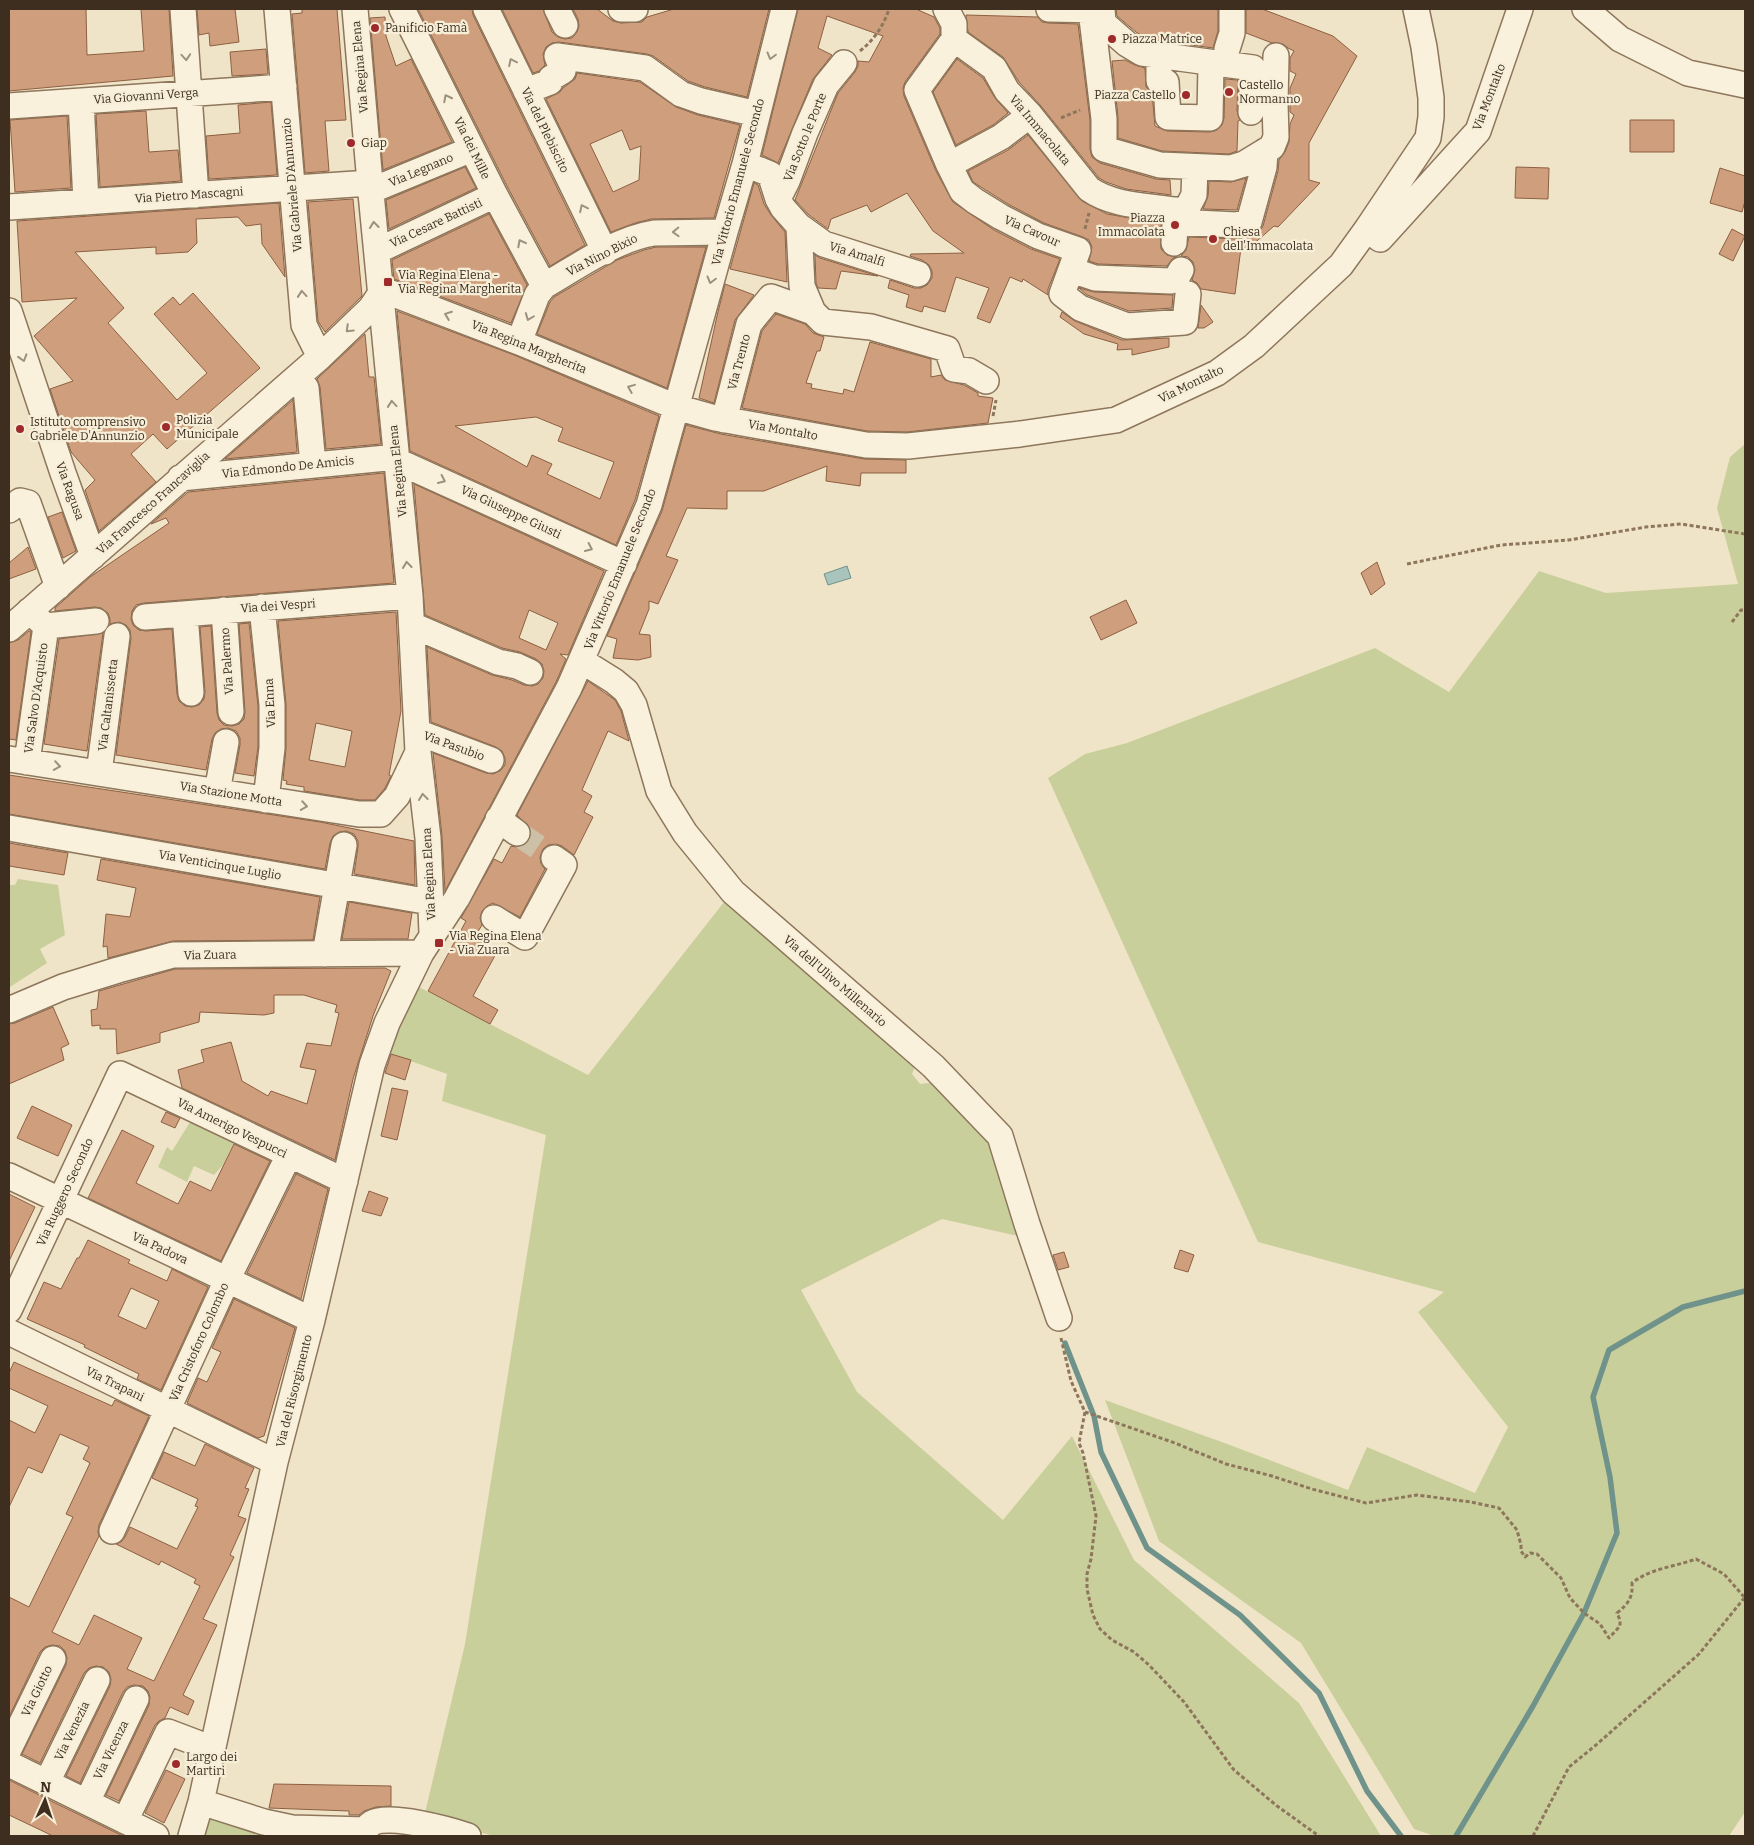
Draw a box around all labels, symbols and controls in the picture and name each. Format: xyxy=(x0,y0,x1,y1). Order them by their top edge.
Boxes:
street label: Via Regina Elena xyxy=(349,20,371,114)
place label: Panificio Famà xyxy=(385,21,468,35)
marker: Panificio Famà xyxy=(369,22,381,34)
place label: Piazza Matrice xyxy=(1122,32,1202,46)
marker: Piazza Matrice xyxy=(1106,33,1118,45)
one-way arrow xyxy=(767,51,777,59)
one-way arrow xyxy=(181,54,192,62)
one-way arrow xyxy=(508,58,518,67)
street label: Via Montalto xyxy=(1470,62,1508,132)
place label: Castello Normanno xyxy=(1239,78,1301,106)
street label: Via Giovanni Verga xyxy=(93,85,199,107)
street label: Via del Plebiscito xyxy=(518,85,572,175)
marker: Castello Normanno xyxy=(1223,86,1235,98)
place label: Piazza Castello xyxy=(1094,88,1176,102)
marker: Piazza Castello xyxy=(1180,89,1192,101)
street label: Via Sotto le Porte xyxy=(781,91,829,183)
street label: Via Immacolata xyxy=(1007,92,1074,168)
one-way arrow xyxy=(443,94,453,103)
street label: Via Vittorio Emanuele Secondo xyxy=(709,97,767,267)
street label: Via dei Mille xyxy=(451,115,493,181)
street label: Via Gabriele D'Annunzio xyxy=(279,117,305,253)
place label: Giap xyxy=(361,136,387,150)
marker: Giap xyxy=(345,137,357,149)
street label: Via Legnano xyxy=(387,150,455,190)
street label: Via Pietro Mascagni xyxy=(134,184,244,206)
street label: Via Cesare Battisti xyxy=(388,195,485,251)
one-way arrow xyxy=(579,204,590,213)
place label: Piazza Immacolata xyxy=(1098,211,1165,239)
street label: Via Cavour xyxy=(1002,212,1063,250)
marker: Piazza Immacolata xyxy=(1169,219,1181,231)
one-way arrow xyxy=(369,220,380,228)
place label: Chiesa dell'Immacolata xyxy=(1223,225,1314,253)
one-way arrow xyxy=(672,227,680,237)
street label: Via Nino Bixio xyxy=(564,231,640,279)
marker: Chiesa dell'Immacolata xyxy=(1207,233,1219,245)
one-way arrow xyxy=(517,239,527,248)
street label: Via Amalfi xyxy=(827,239,887,269)
place label: Via Regina Elena - Via Regina Margherita xyxy=(398,268,522,296)
marker: Via Regina Elena - Via Regina Margherita xyxy=(382,276,394,288)
one-way arrow xyxy=(707,276,717,284)
one-way arrow xyxy=(296,290,307,298)
one-way arrow xyxy=(444,311,453,321)
one-way arrow xyxy=(524,312,535,321)
street label: Via Regina Margherita xyxy=(469,317,589,377)
one-way arrow xyxy=(346,323,355,332)
street label: Via Trento xyxy=(725,332,753,391)
one-way arrow xyxy=(18,353,28,361)
street label: Via Montalto xyxy=(1156,362,1226,406)
one-way arrow xyxy=(627,384,636,395)
one-way arrow xyxy=(387,399,398,407)
place label: Polizia Municipale xyxy=(176,413,239,441)
place label: Istituto comprensivo Gabriele D'Annunzio xyxy=(30,415,146,443)
street label: Via Montalto xyxy=(747,417,819,443)
marker: Polizia Municipale xyxy=(160,421,172,433)
marker: Istituto comprensivo Gabriele D'Annunzio xyxy=(14,423,26,435)
street label: Via Regina Elena xyxy=(386,424,410,518)
street label: Via Francesco Francaviglia xyxy=(94,448,213,557)
street label: Via Edmondo De Amicis xyxy=(221,453,355,481)
street label: Via Ragusa xyxy=(53,460,87,522)
one-way arrow xyxy=(437,474,446,484)
street label: Via Giuseppe Giusti xyxy=(459,483,564,542)
street label: Via Vittorio Emanuele Secondo xyxy=(581,486,659,652)
one-way arrow xyxy=(584,541,593,551)
one-way arrow xyxy=(402,561,413,569)
street label: Via dei Vespri xyxy=(240,596,317,616)
street label: Via Palermo xyxy=(218,627,236,695)
street label: Via Salvo D'Acquisto xyxy=(21,642,51,754)
street label: Via Caltanissetta xyxy=(95,658,121,752)
street label: Via Enna xyxy=(262,678,278,728)
street label: Via Pasubio xyxy=(421,728,487,764)
one-way arrow xyxy=(53,761,61,771)
street label: Via Stazione Motta xyxy=(179,779,284,809)
one-way arrow xyxy=(418,793,429,801)
one-way arrow xyxy=(299,800,308,810)
street label: Via Regina Elena xyxy=(420,827,438,921)
street label: Via Venticinque Luglio xyxy=(157,847,283,883)
place label: Via Regina Elena - Via Zuara xyxy=(449,929,542,957)
street label: Via dell'Ulivo Millenario xyxy=(781,932,889,1030)
marker: Via Regina Elena - Via Zuara xyxy=(433,937,445,949)
street label: Via Zuara xyxy=(183,948,237,962)
street label: Via Amerigo Vespucci xyxy=(175,1095,290,1161)
street label: Via Ruggero Secondo xyxy=(34,1136,96,1248)
street label: Via Padova xyxy=(130,1229,191,1267)
street label: Via Cristoforo Colombo xyxy=(167,1280,232,1403)
street label: Via del Risorgimento xyxy=(273,1333,315,1449)
street label: Via Trapani xyxy=(83,1364,147,1404)
street label: Via Giotto xyxy=(19,1663,55,1719)
street label: Via Venezia xyxy=(52,1699,93,1763)
street label: Via Vicenza xyxy=(91,1718,131,1782)
place label: Largo dei Martiri xyxy=(186,1750,238,1778)
marker: Largo dei Martiri xyxy=(170,1758,182,1770)
north arrow xyxy=(20,1775,70,1825)
text: N xyxy=(40,1779,52,1796)

